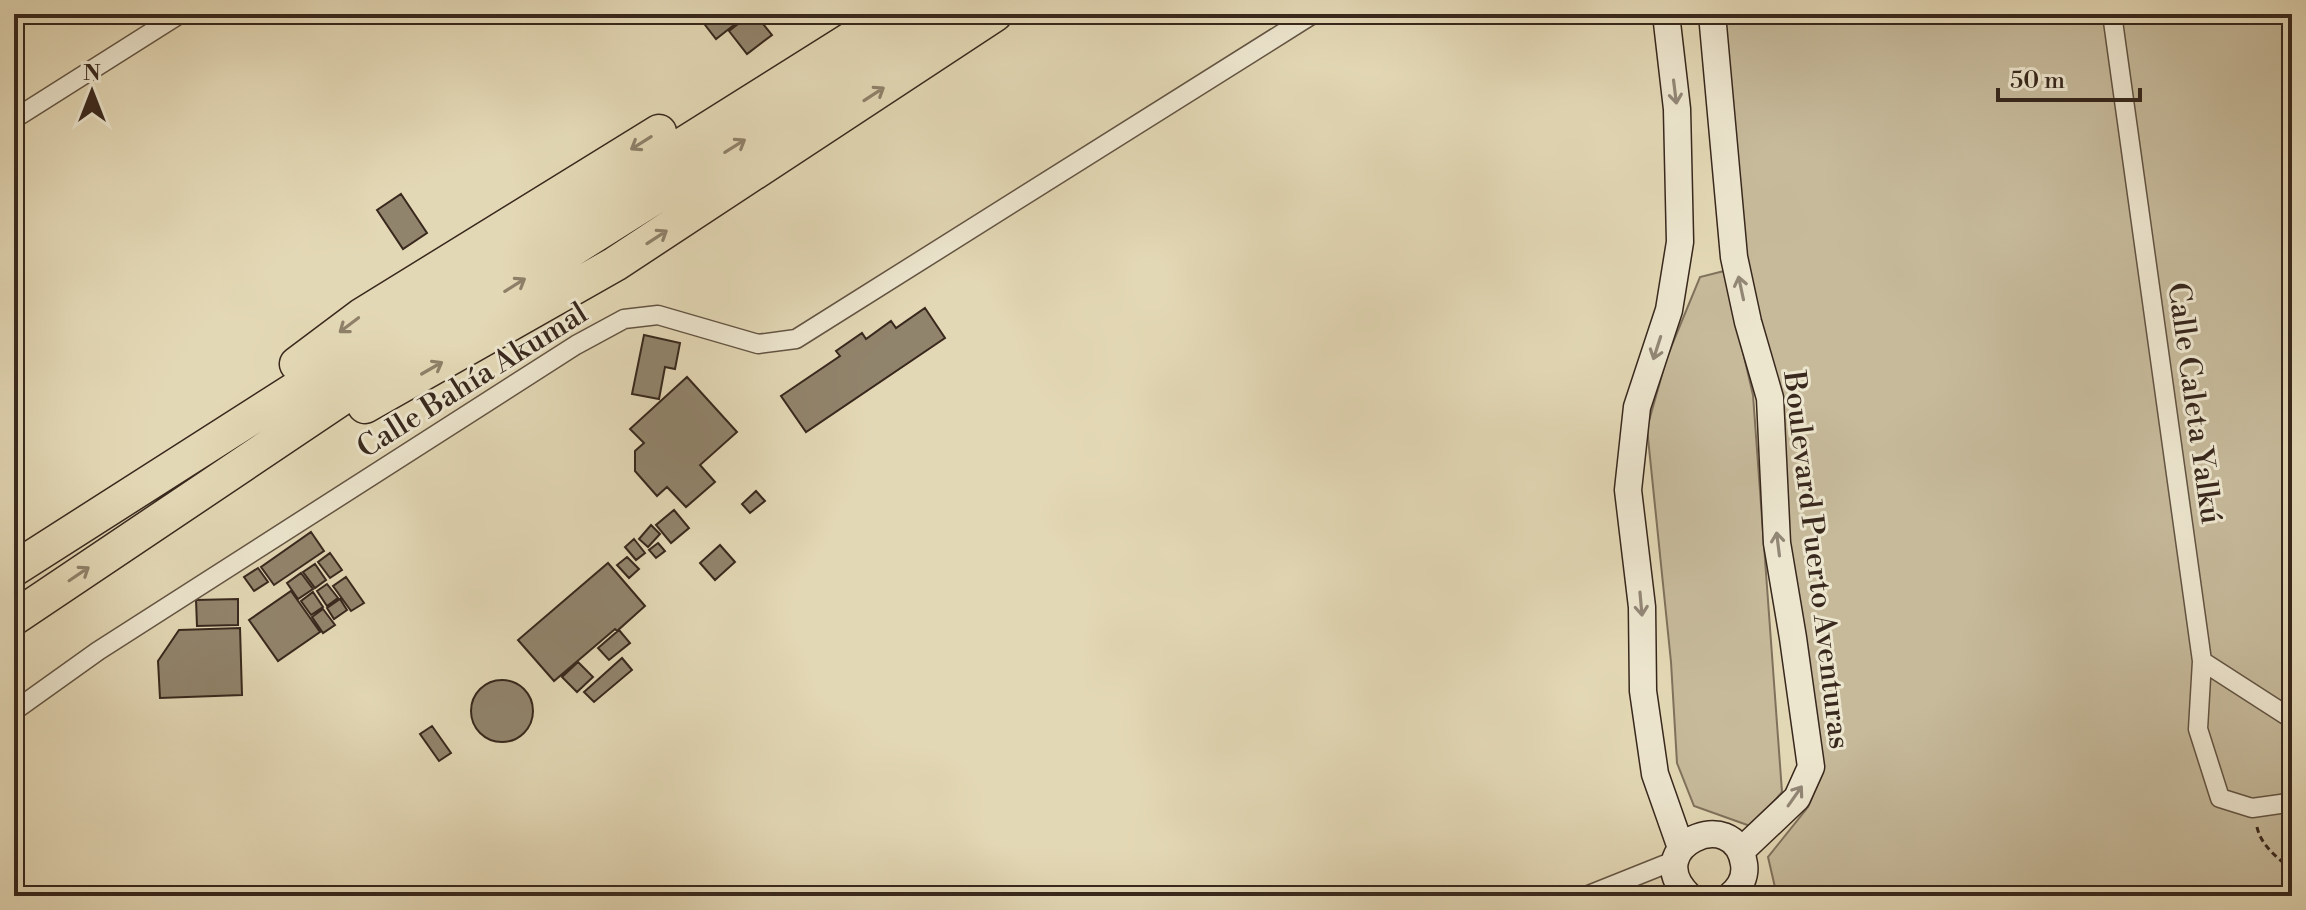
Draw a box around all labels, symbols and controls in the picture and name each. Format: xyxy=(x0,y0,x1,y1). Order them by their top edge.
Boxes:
north arrow xyxy=(52,52,132,132)
scale bar xyxy=(1998,52,2140,102)
text: N xyxy=(83,60,101,87)
text: 50 m xyxy=(2010,66,2065,96)
one-way arrow xyxy=(1668,78,1683,104)
one-way arrow xyxy=(862,85,885,101)
one-way arrow xyxy=(630,136,653,152)
one-way arrow xyxy=(723,138,745,155)
one-way arrow xyxy=(645,228,667,245)
one-way arrow xyxy=(1733,275,1748,301)
one-way arrow xyxy=(503,277,525,294)
street label: Calle Caleta Yalkú xyxy=(2158,280,2230,526)
street label: Calle Bahía Akumal xyxy=(350,294,595,467)
one-way arrow xyxy=(339,316,360,333)
one-way arrow xyxy=(1648,336,1663,361)
one-way arrow xyxy=(420,360,444,375)
street label: Boulevard Puerto Aventuras xyxy=(1774,368,1858,751)
one-way arrow xyxy=(1770,531,1785,557)
one-way arrow xyxy=(67,566,89,582)
one-way arrow xyxy=(1634,590,1649,617)
one-way arrow xyxy=(1787,786,1803,808)

